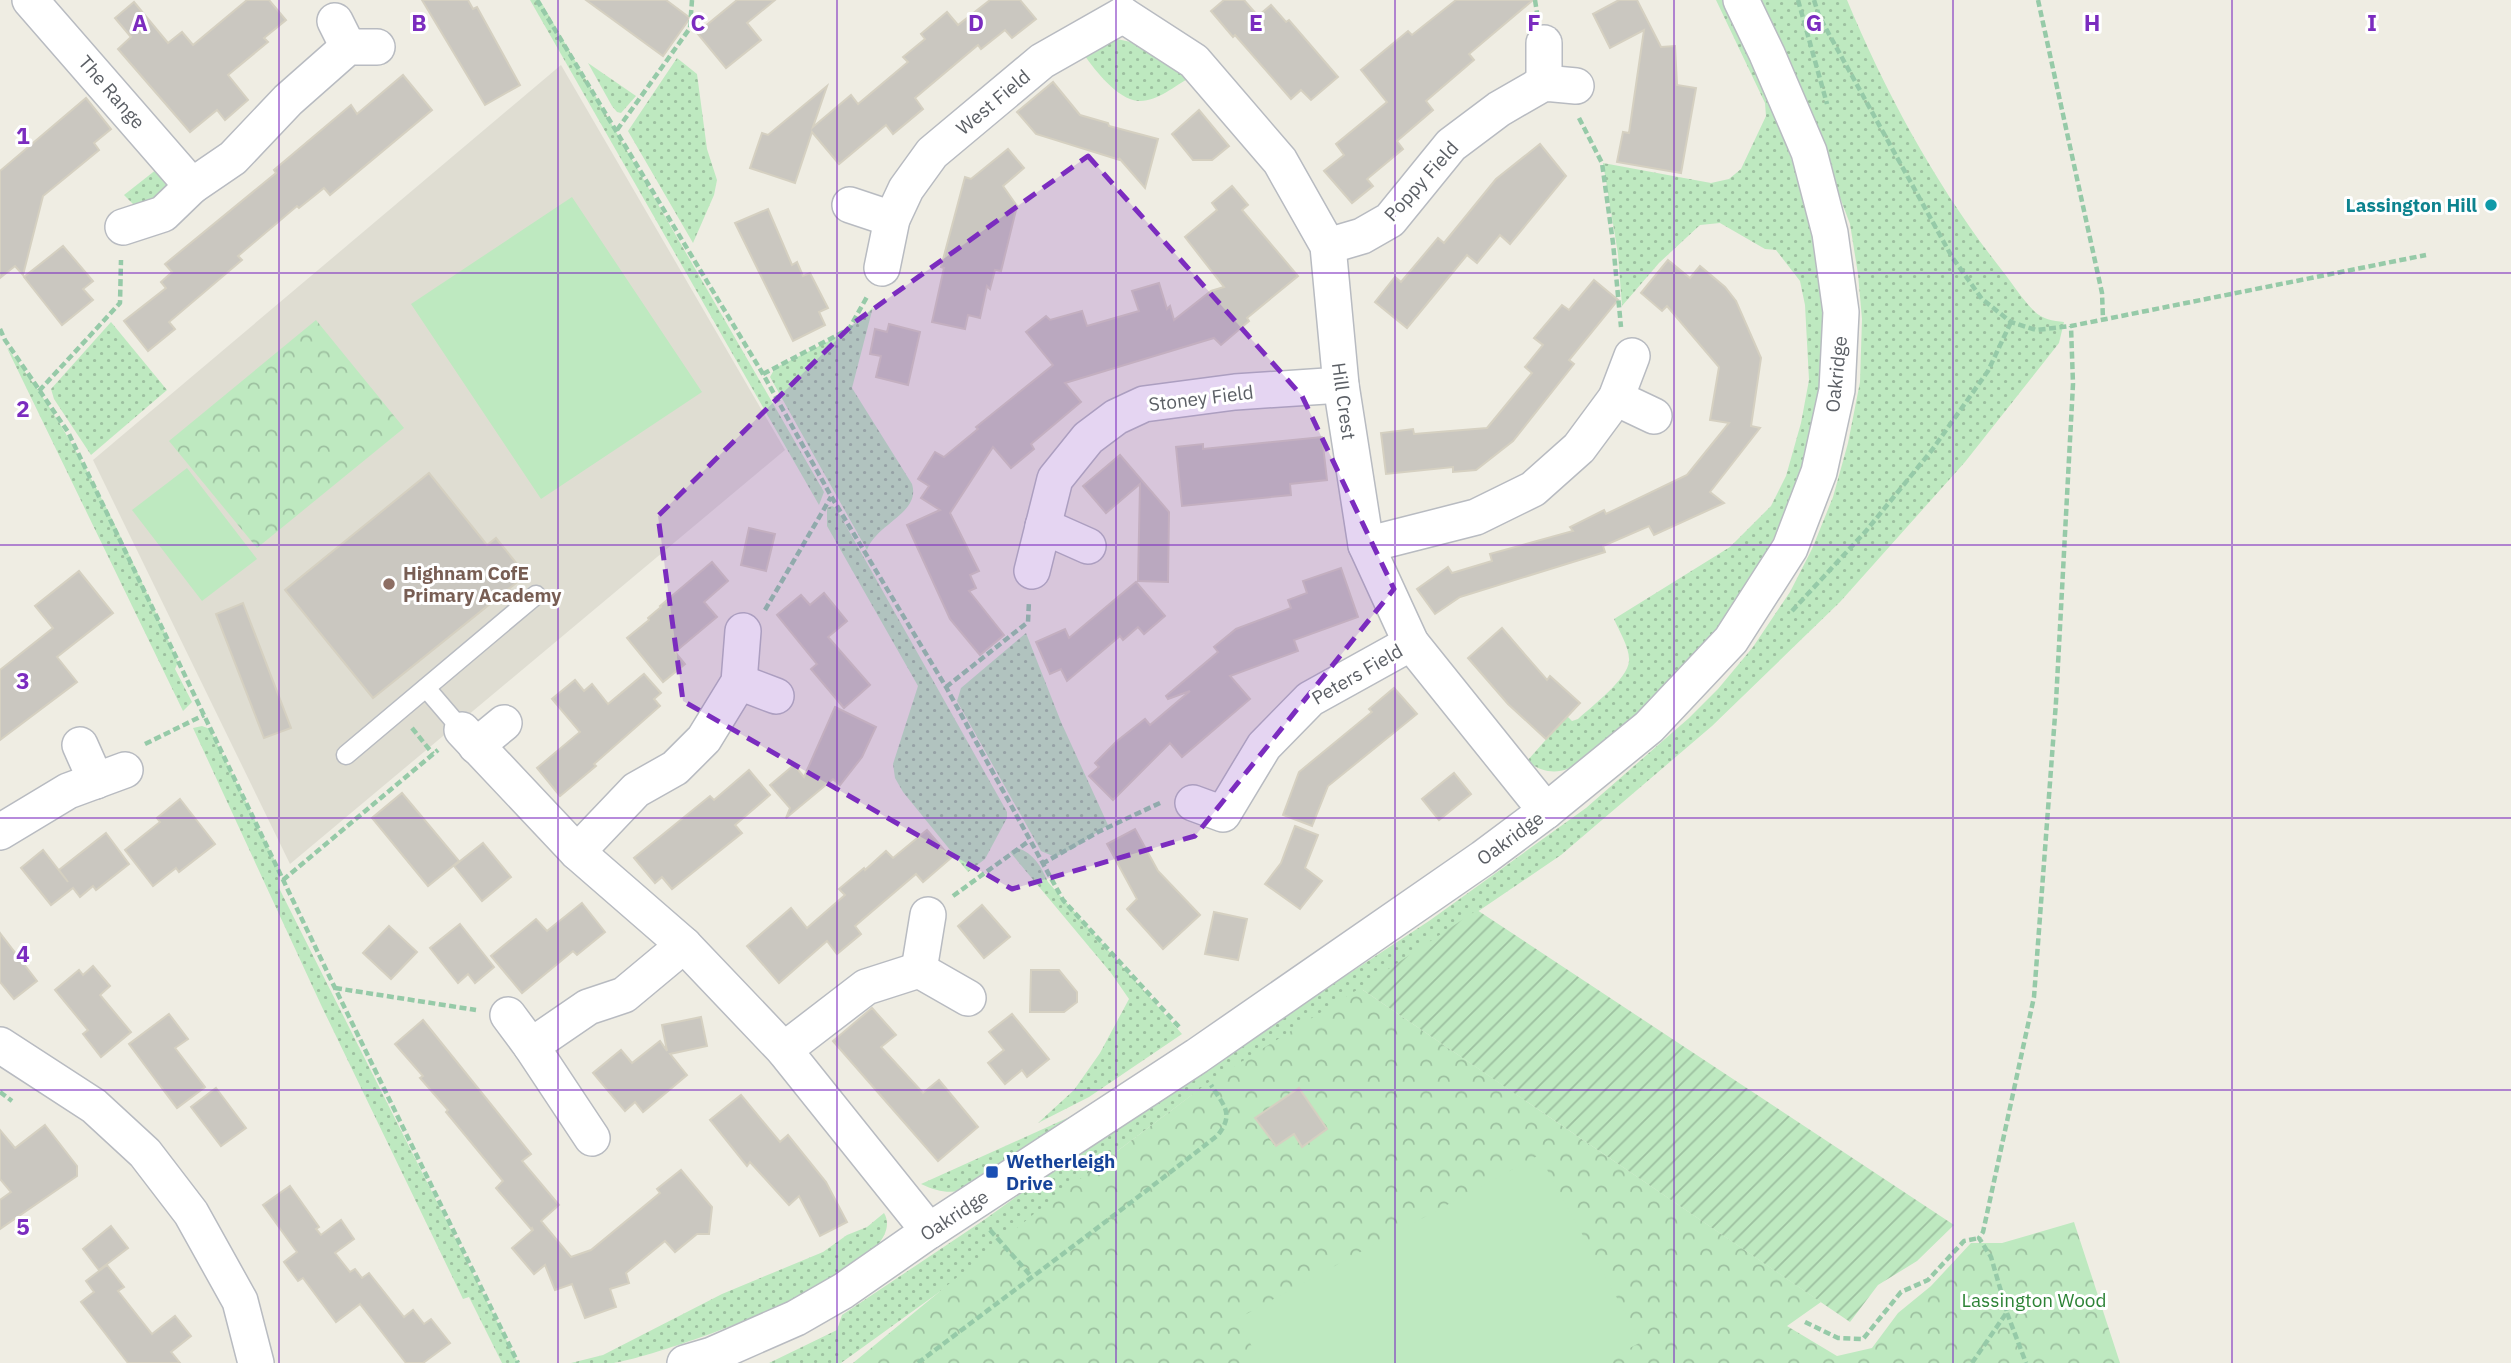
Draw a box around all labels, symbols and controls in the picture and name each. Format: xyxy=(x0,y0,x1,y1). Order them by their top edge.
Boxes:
text: A xyxy=(132,7,148,37)
text: B xyxy=(411,7,427,37)
text: C xyxy=(691,7,706,37)
text: D xyxy=(968,7,984,37)
text: E xyxy=(1249,7,1263,37)
text: F xyxy=(1527,7,1541,37)
text: G xyxy=(1806,7,1822,37)
text: H xyxy=(2084,7,2100,37)
text: I xyxy=(2367,7,2377,37)
street label: The Range xyxy=(73,50,151,134)
street label: West Field xyxy=(951,64,1035,140)
text: 1 xyxy=(16,120,30,150)
street label: Poppy Field xyxy=(1379,136,1463,226)
place label: Lassington Hill xyxy=(2346,193,2477,217)
marker: Lassington Hill xyxy=(2483,197,2499,213)
street label: Oakridge xyxy=(1820,335,1852,413)
street label: Hill Crest xyxy=(1327,361,1361,441)
street label: Stoney Field xyxy=(1147,380,1255,416)
text: 2 xyxy=(16,393,30,423)
place label: Highnam CofE Primary Academy xyxy=(403,561,562,607)
marker: Highnam CofE Primary Academy xyxy=(381,576,397,592)
street label: Peters Field xyxy=(1307,638,1407,710)
text: 3 xyxy=(16,665,30,695)
street label: Oakridge xyxy=(1472,806,1548,870)
text: 4 xyxy=(16,938,30,968)
place label: Wetherleigh Drive xyxy=(1006,1149,1115,1195)
marker: Wetherleigh Drive xyxy=(984,1164,1000,1180)
street label: Oakridge xyxy=(915,1184,993,1246)
text: 5 xyxy=(16,1211,30,1241)
park label: Lassington Wood xyxy=(1961,1288,2107,1312)

